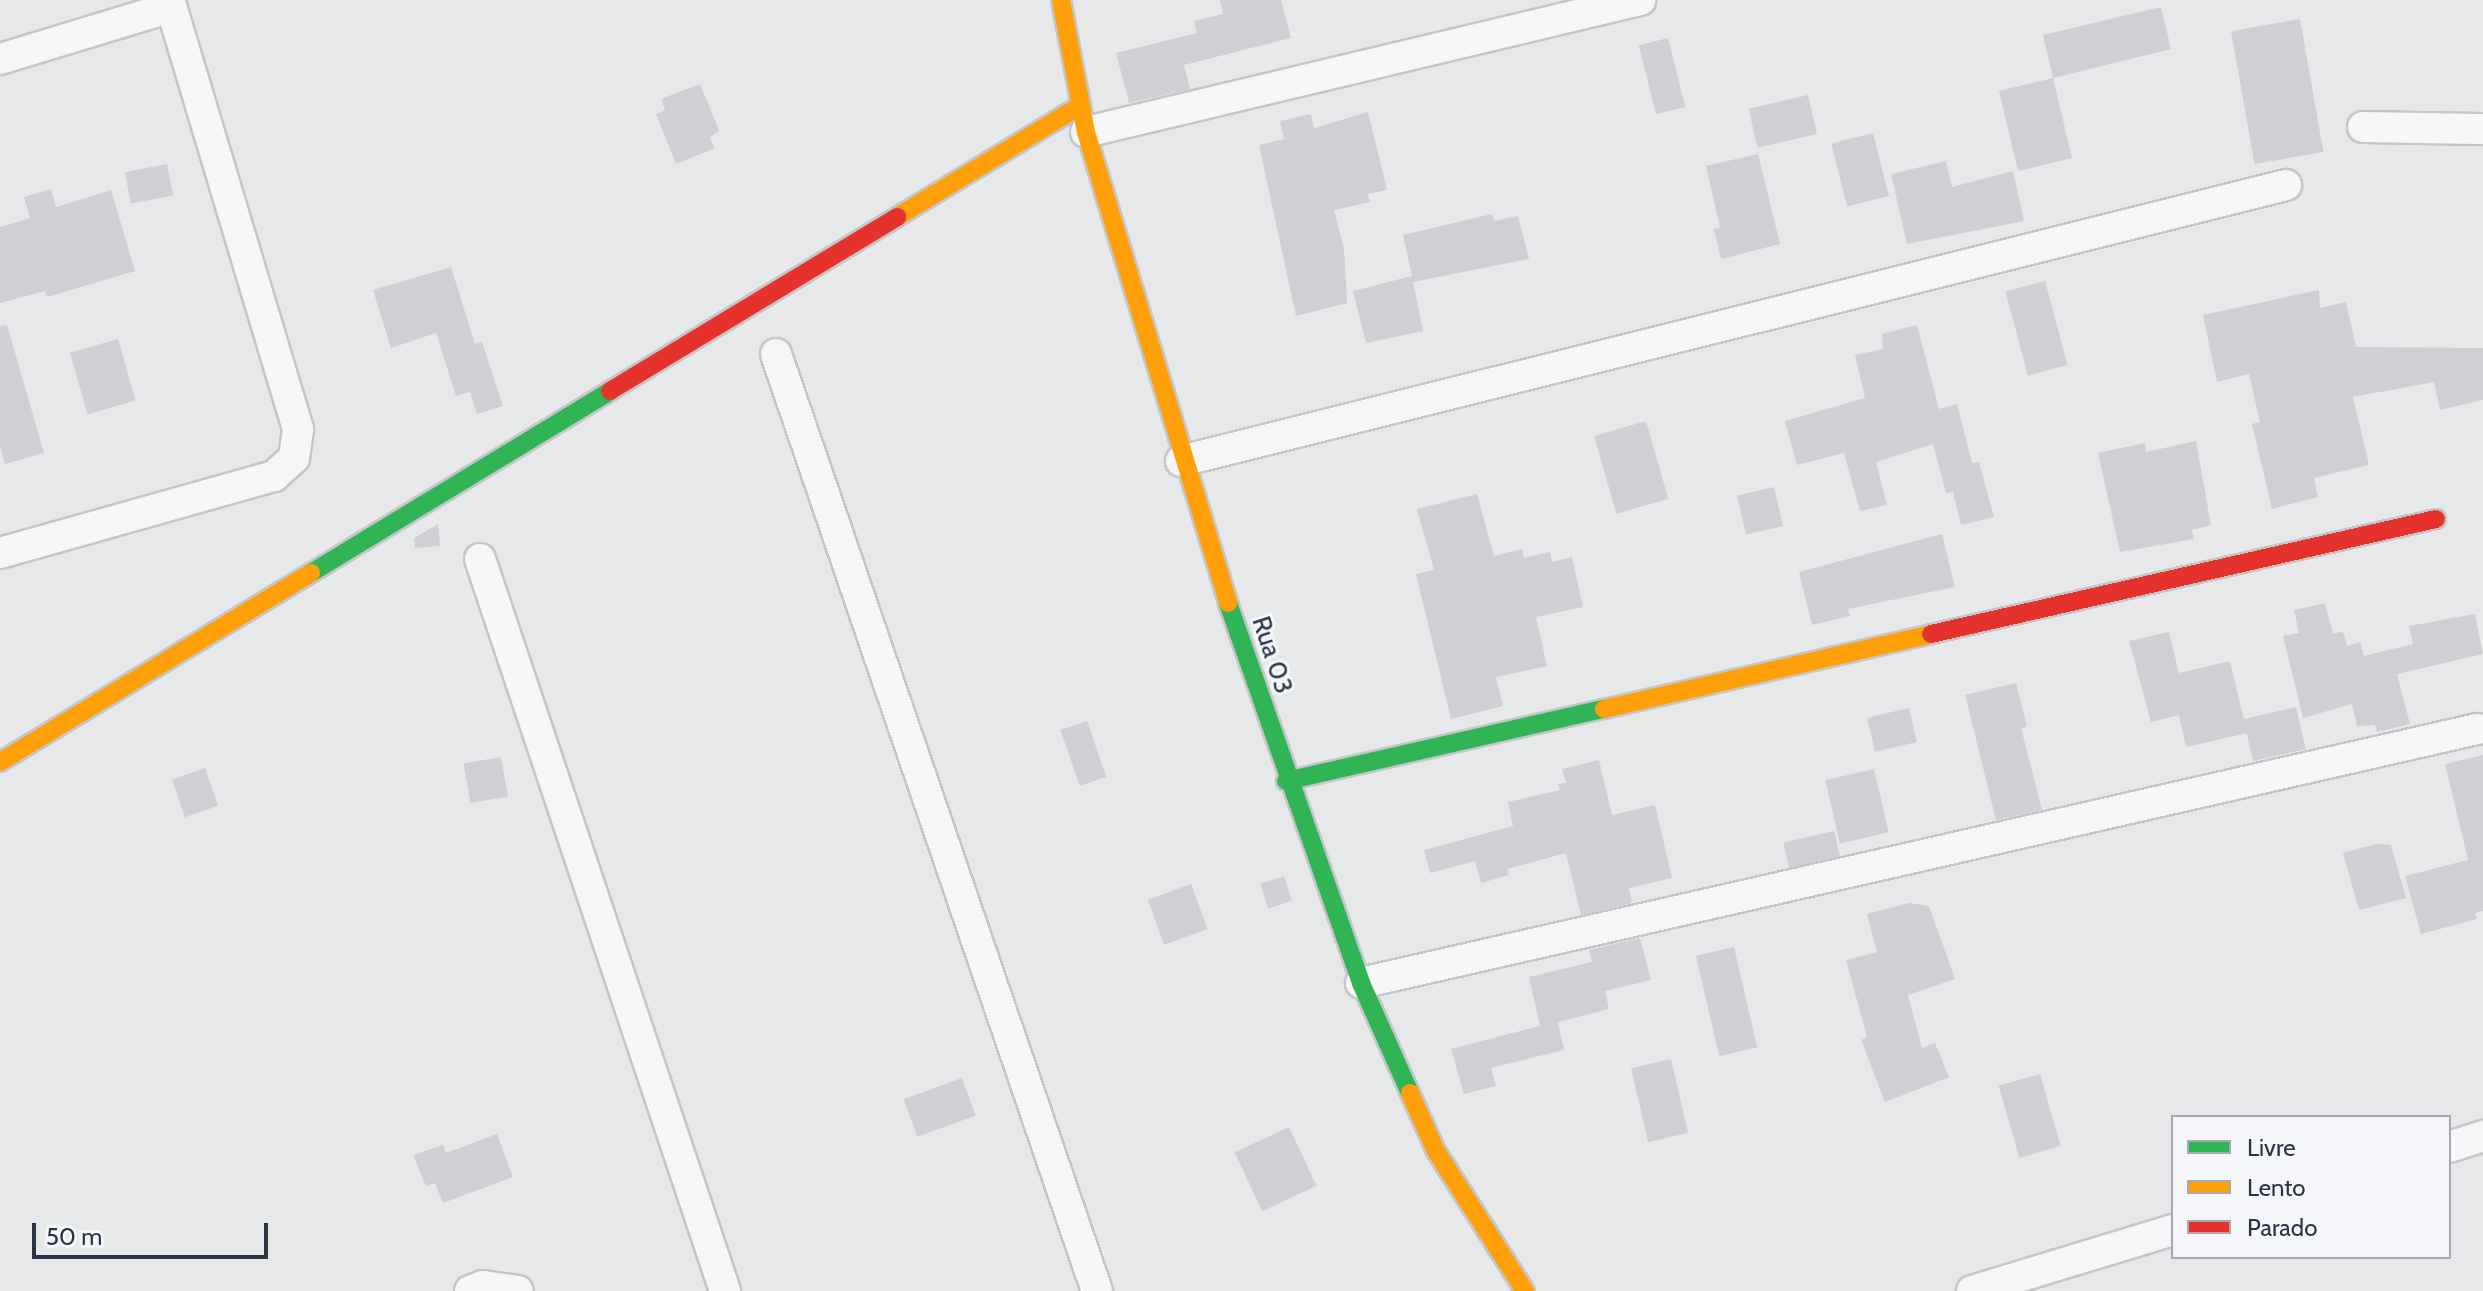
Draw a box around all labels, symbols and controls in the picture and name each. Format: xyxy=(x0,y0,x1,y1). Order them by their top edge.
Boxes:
street label: Rua 03 xyxy=(1245,612,1299,698)
legend xyxy=(2171,1115,2451,1259)
text: Livre xyxy=(2247,1133,2295,1162)
text: Lento xyxy=(2247,1173,2306,1202)
scale bar xyxy=(36,1207,272,1257)
text: Parado xyxy=(2247,1213,2317,1242)
text: 50 m xyxy=(46,1222,102,1251)

